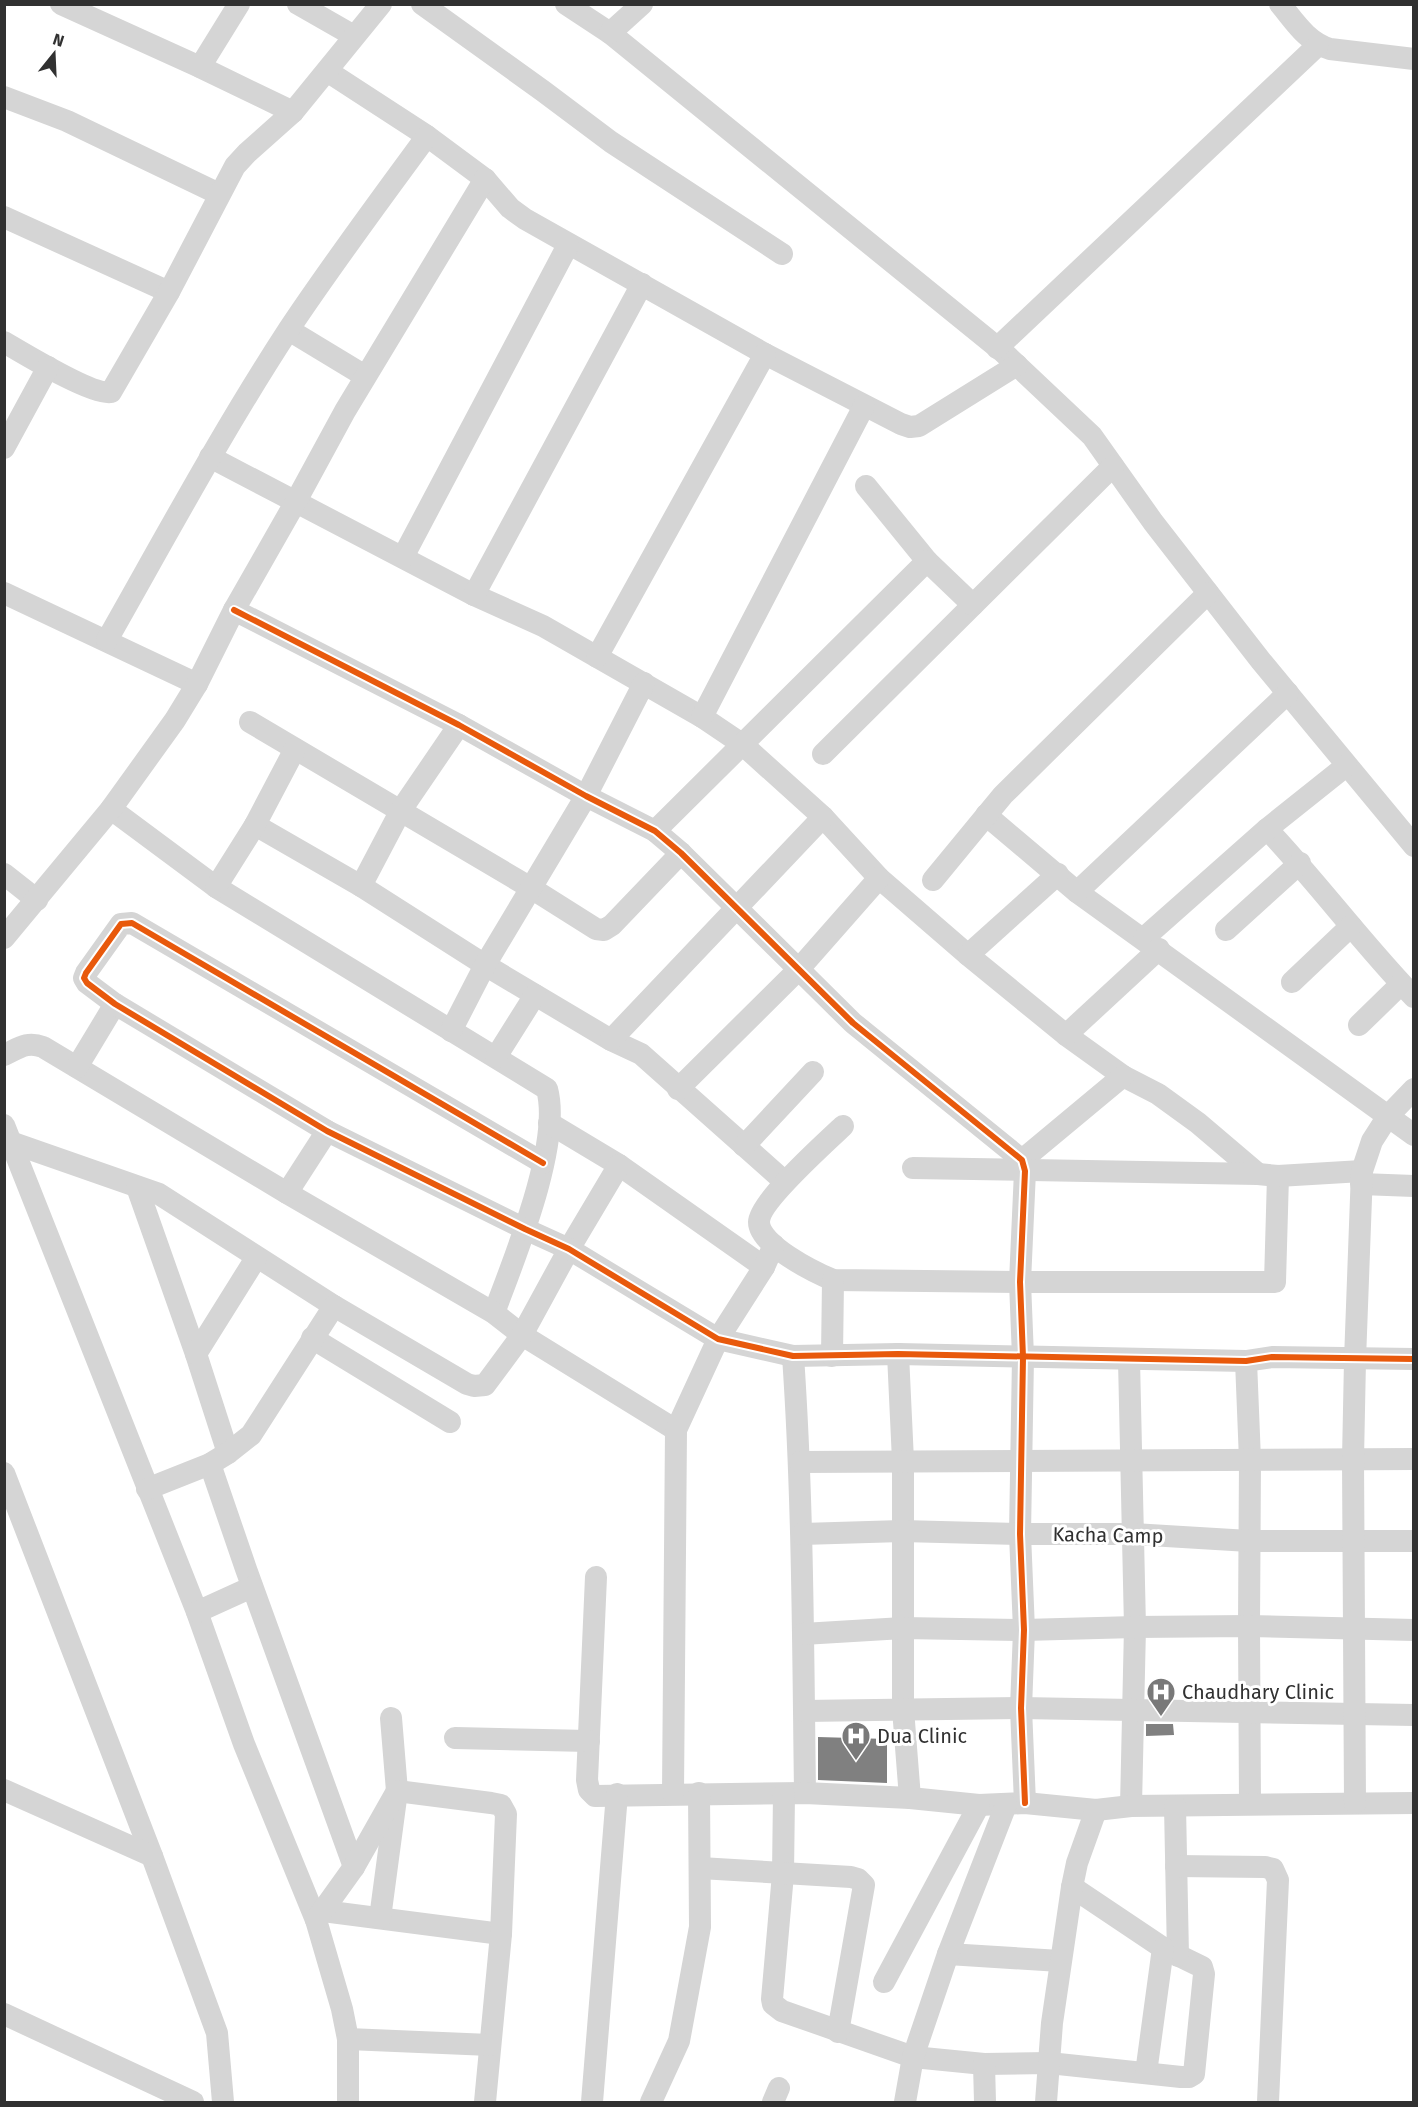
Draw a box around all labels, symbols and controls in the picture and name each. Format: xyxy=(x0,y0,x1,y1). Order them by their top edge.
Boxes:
north arrow xyxy=(24,24,84,84)
text: N xyxy=(51,30,66,51)
street label: Kacha Camp xyxy=(1052,1522,1164,1548)
hospital icon: Chaudhary Clinic xyxy=(1145,1676,1177,1718)
place label: Chaudhary Clinic xyxy=(1182,1680,1334,1704)
hospital icon: Dua Clinic xyxy=(840,1720,872,1762)
place label: Dua Clinic xyxy=(877,1724,967,1748)

